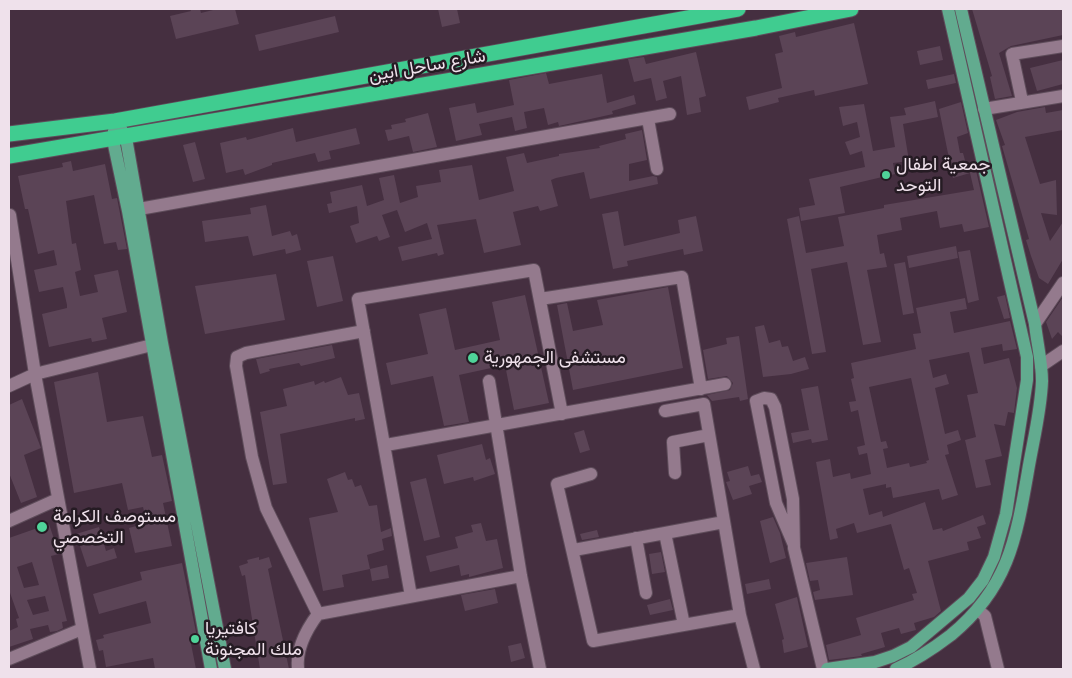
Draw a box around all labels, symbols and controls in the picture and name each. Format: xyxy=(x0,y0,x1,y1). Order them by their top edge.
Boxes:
street label: شارع ساحل ابين xyxy=(367,45,487,87)
place label: جمعية اطفال التوحد xyxy=(896,154,990,196)
marker: جمعية اطفال التوحد xyxy=(880,169,892,181)
place label: مستشفى الجمهورية xyxy=(484,347,626,369)
marker: مستشفى الجمهورية xyxy=(466,351,480,365)
place label: مستوصف الكرامة التخصصي xyxy=(53,506,176,548)
marker: مستوصف الكرامة التخصصي xyxy=(35,520,49,534)
place label: كافتيريا ملك المجنونة xyxy=(205,618,302,660)
marker: كافتيريا ملك المجنونة xyxy=(189,633,201,645)

